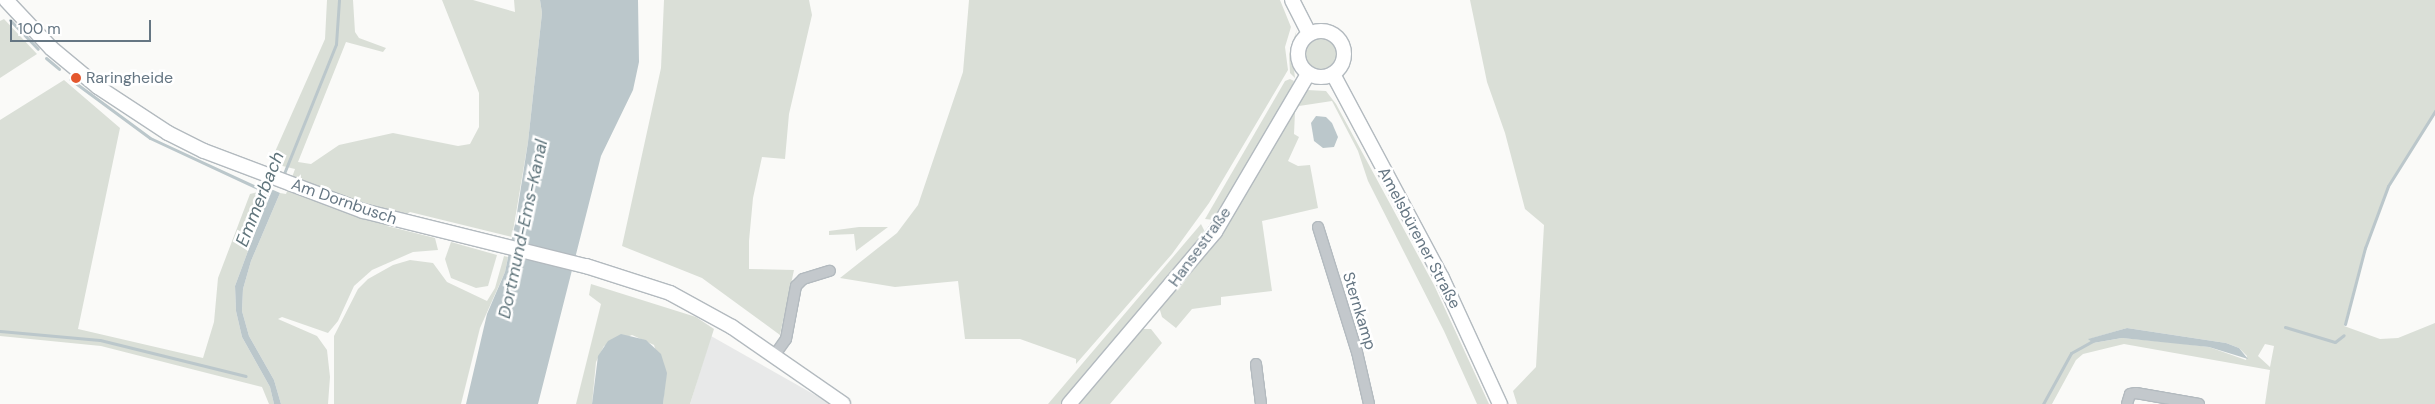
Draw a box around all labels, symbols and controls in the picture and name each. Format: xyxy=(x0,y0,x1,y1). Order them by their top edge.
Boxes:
scale bar xyxy=(12,10,154,42)
text: 100 m xyxy=(18,19,61,39)
place label: Raringheide xyxy=(86,68,173,88)
marker: Raringheide xyxy=(70,72,82,84)
water label: Dortmund-Ems-Kanal xyxy=(493,138,553,320)
water label: Emmerbach xyxy=(231,148,289,250)
street label: Amelsbürener Straße xyxy=(1374,164,1464,312)
street label: Am Dornbusch xyxy=(289,175,399,229)
street label: Hansestraße xyxy=(1165,203,1235,291)
street label: Sternkamp xyxy=(1338,270,1380,352)

